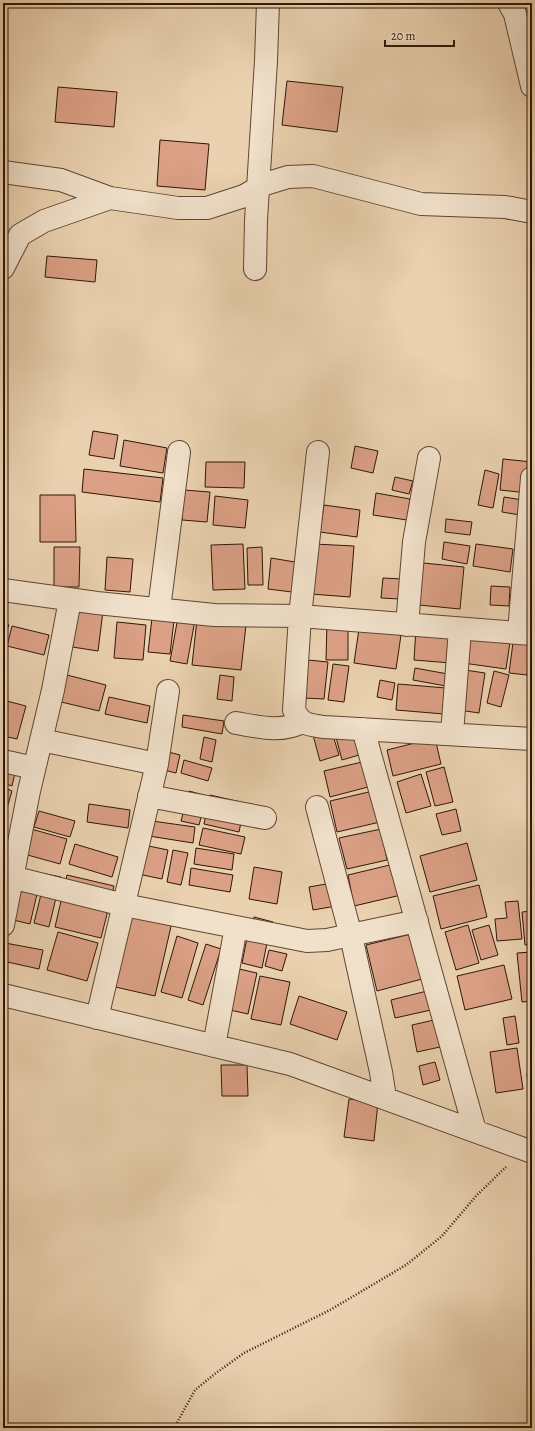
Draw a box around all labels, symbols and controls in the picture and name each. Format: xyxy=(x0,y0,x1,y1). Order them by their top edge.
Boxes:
scale bar xyxy=(385,22,454,48)
text: 20 m xyxy=(391,28,415,44)

